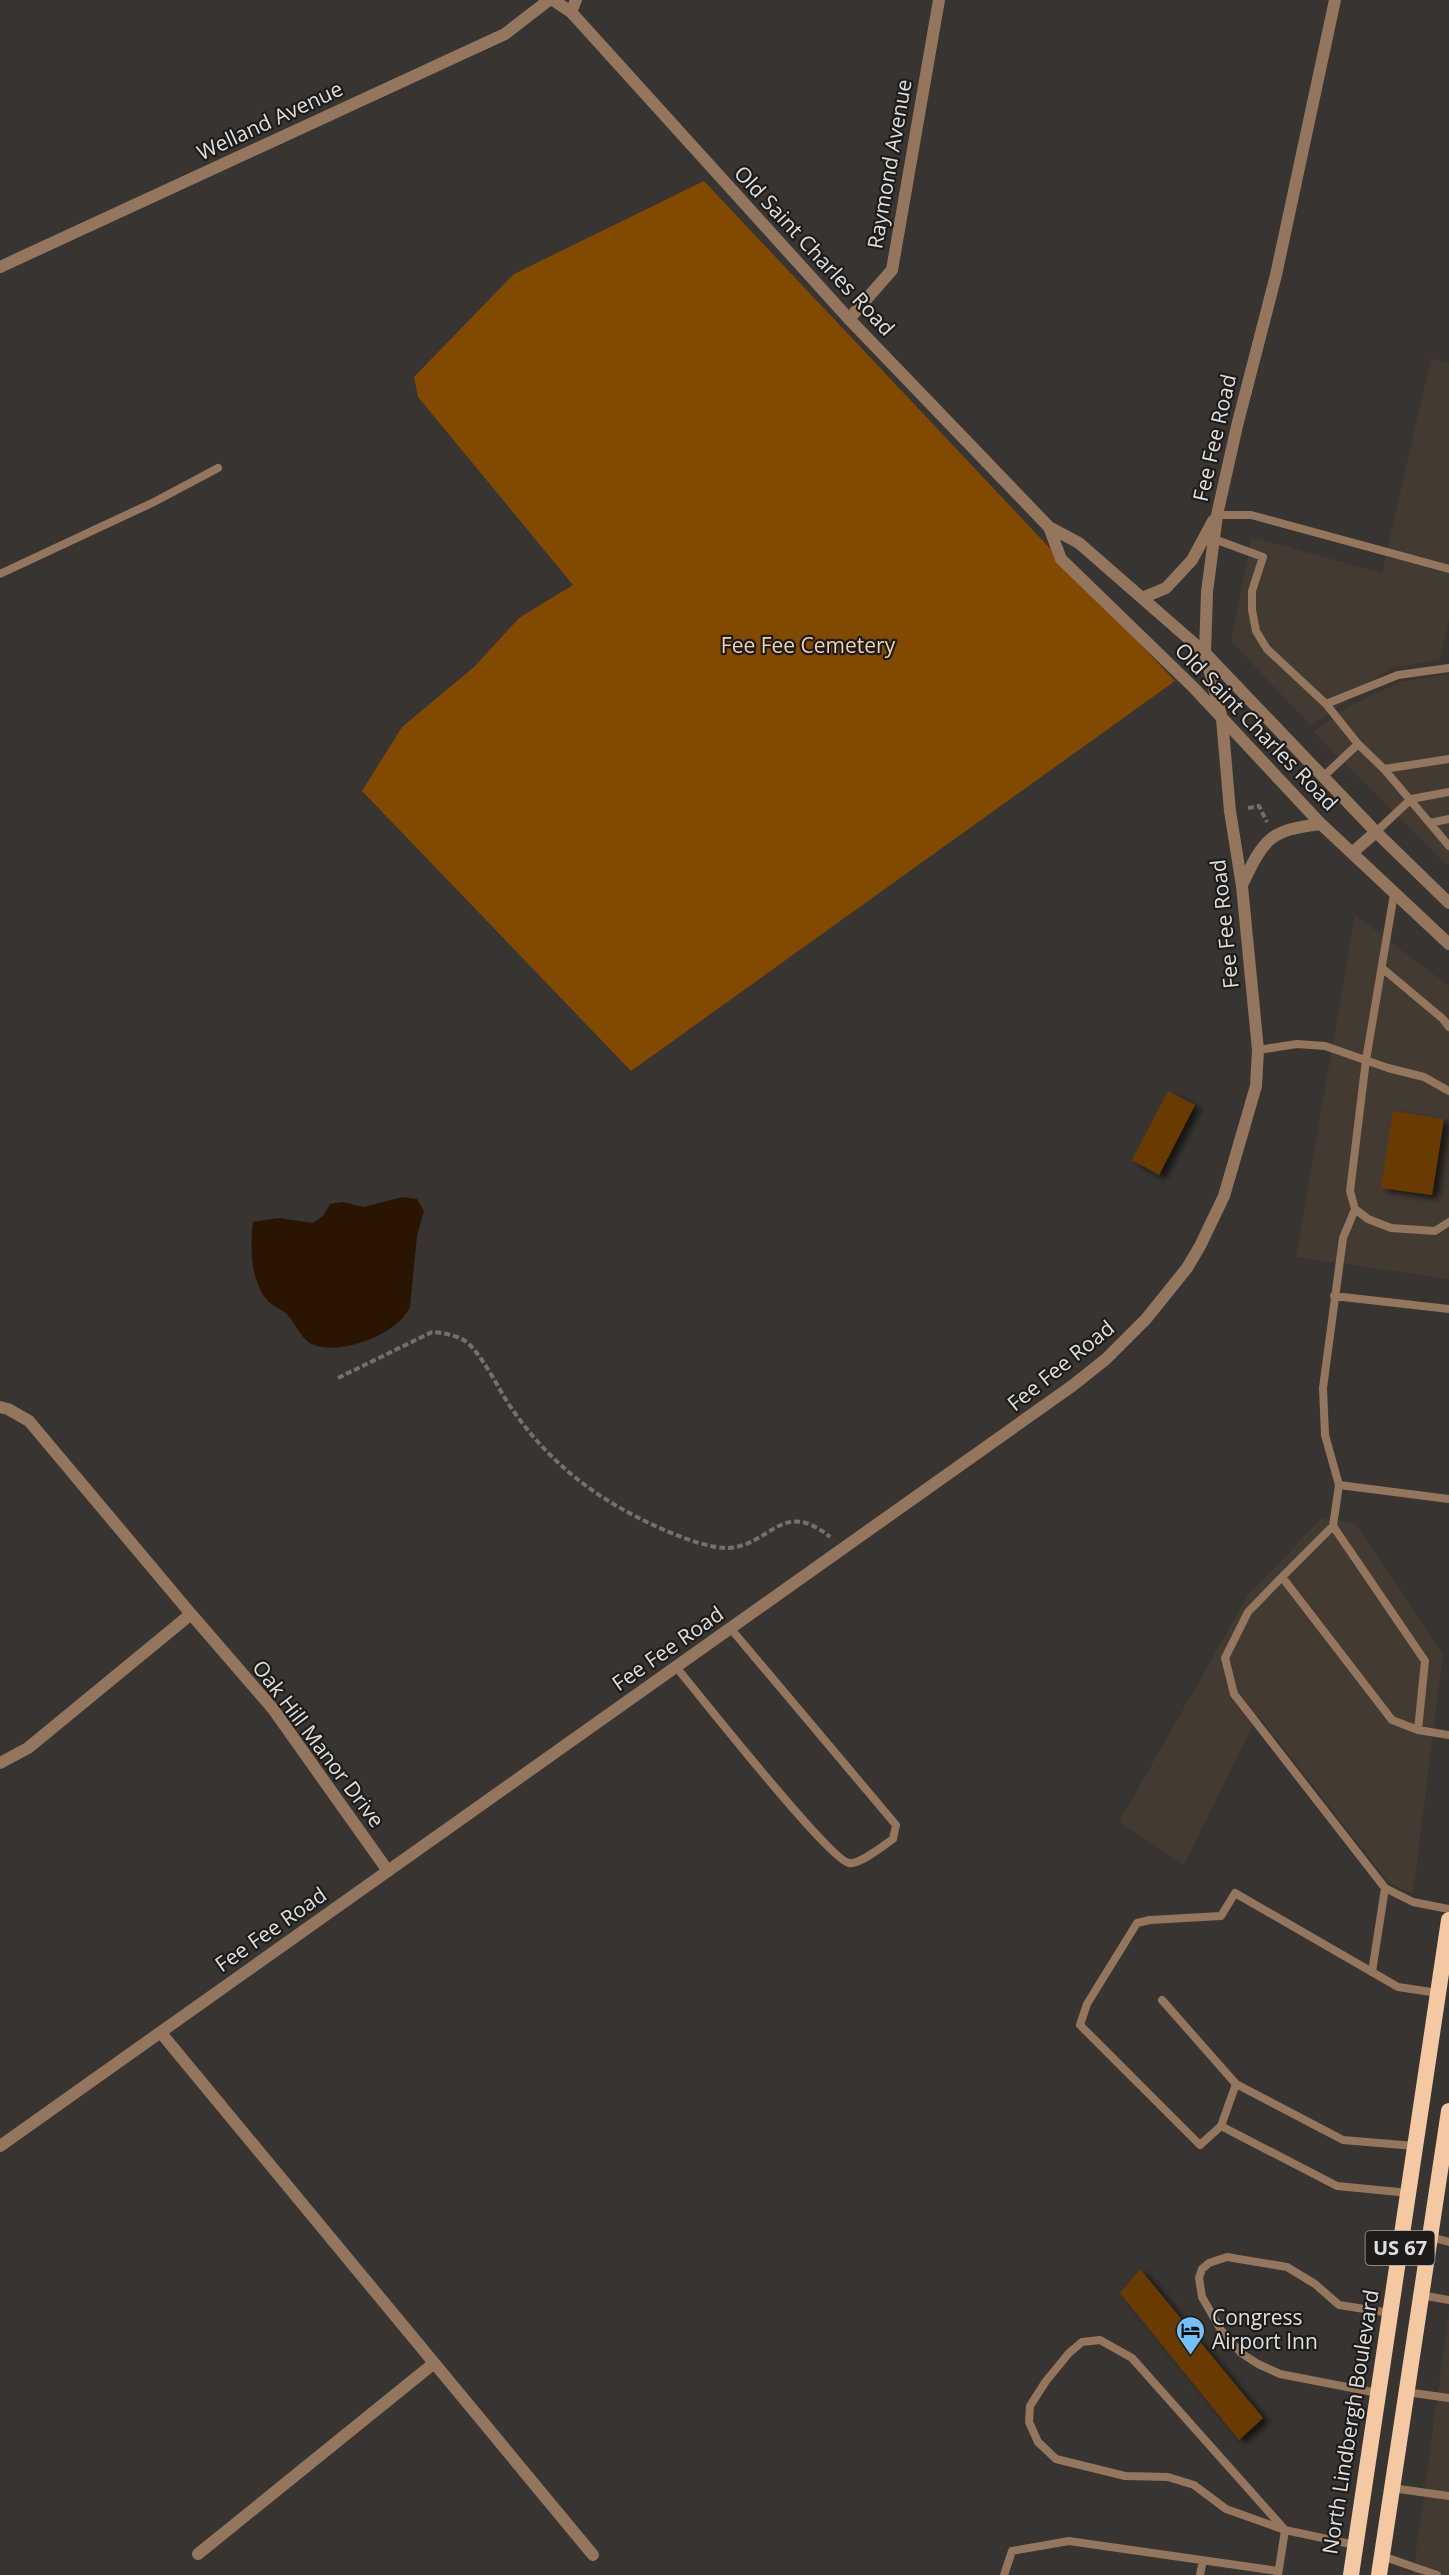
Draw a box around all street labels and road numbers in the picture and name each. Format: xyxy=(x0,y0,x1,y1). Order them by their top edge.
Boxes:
street label: Welland Avenue xyxy=(192,74,347,166)
street label: Raymond Avenue xyxy=(860,77,918,251)
street label: Old Saint Charles Road xyxy=(728,159,901,342)
street label: Fee Fee Road xyxy=(1186,371,1242,504)
street label: Old Saint Charles Road xyxy=(1169,636,1344,816)
street label: Fee Fee Road xyxy=(1203,858,1245,990)
street label: Fee Fee Road xyxy=(1001,1313,1120,1417)
street label: Fee Fee Road xyxy=(606,1599,729,1697)
street label: Oak Hill Manor Drive xyxy=(247,1654,391,1833)
street label: Fee Fee Road xyxy=(209,1880,332,1978)
road number: US 67 xyxy=(1366,2231,1434,2265)
street label: North Lindbergh Boulevard xyxy=(1315,2288,1385,2556)

